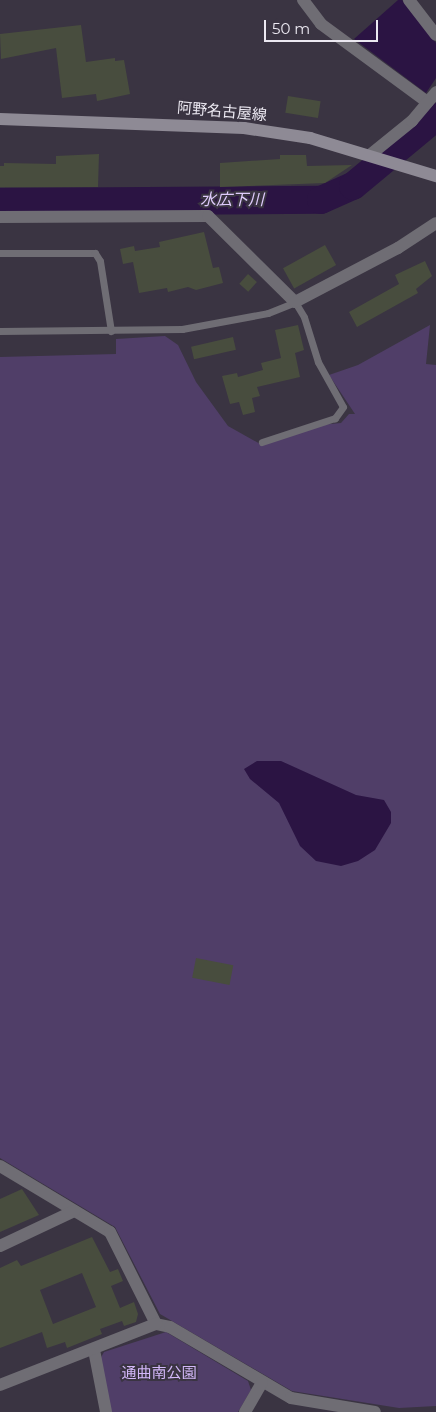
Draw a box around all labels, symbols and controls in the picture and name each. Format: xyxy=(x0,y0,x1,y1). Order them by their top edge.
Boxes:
scale bar xyxy=(266,10,380,42)
text: 50 m xyxy=(272,19,310,38)
street label: 阿野名古屋線 xyxy=(176,98,268,124)
water label: 水広下川 xyxy=(200,190,264,210)
park label: 通曲南公園 xyxy=(122,1364,196,1382)

